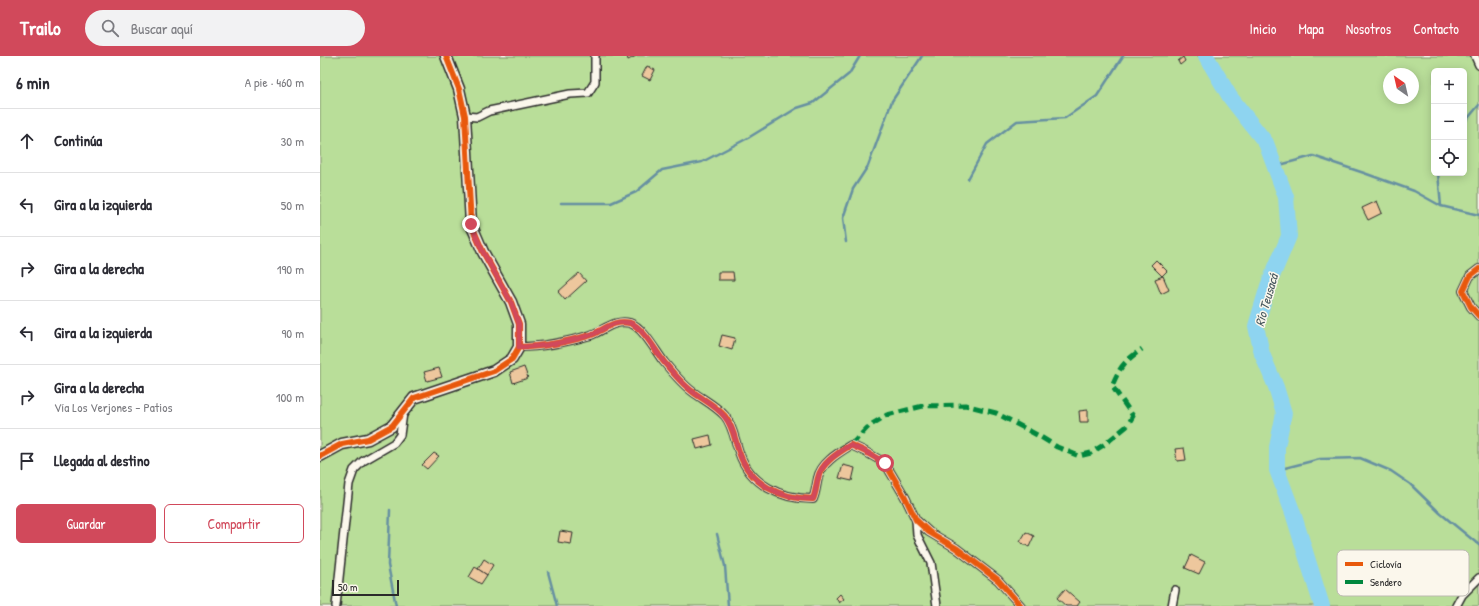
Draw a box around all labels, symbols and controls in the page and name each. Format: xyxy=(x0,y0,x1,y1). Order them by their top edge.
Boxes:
search box xyxy=(85,10,365,46)
text: Trailo xyxy=(20,15,61,41)
icon: search xyxy=(99,17,121,39)
text: Buscar aquí xyxy=(131,18,193,39)
text: Inicio xyxy=(1250,19,1276,38)
text: Mapa xyxy=(1298,19,1324,38)
text: Nosotros xyxy=(1346,19,1391,38)
text: Contacto xyxy=(1413,19,1459,38)
north arrow xyxy=(1383,68,1419,104)
map controls xyxy=(1431,68,1467,176)
button: + xyxy=(1431,68,1467,104)
text: 6 min xyxy=(16,71,50,94)
text: A pie · 460 m xyxy=(245,73,304,91)
button: − xyxy=(1431,104,1467,140)
icon: ahead xyxy=(16,130,38,152)
text: Continúa xyxy=(54,130,102,151)
text: 30 m xyxy=(281,132,304,150)
button: locate xyxy=(1431,140,1467,176)
icon: left xyxy=(16,194,38,216)
text: Gira a la izquierda xyxy=(54,194,152,215)
text: 50 m xyxy=(281,196,304,214)
route end xyxy=(462,215,480,233)
icon: right xyxy=(16,258,38,280)
text: Gira a la derecha xyxy=(54,258,144,279)
text: 190 m xyxy=(277,260,304,278)
water label: Río Teusacá xyxy=(1250,270,1283,328)
icon: left xyxy=(16,322,38,344)
text: Gira a la izquierda xyxy=(54,322,152,343)
text: 90 m xyxy=(282,324,304,342)
text: Gira a la derecha xyxy=(54,377,144,398)
icon: right xyxy=(16,386,38,408)
text: 100 m xyxy=(276,388,304,406)
text: Vía Los Verjones - Patios xyxy=(54,398,172,416)
icon: arrive xyxy=(16,450,38,472)
text: Llegada al destino xyxy=(54,450,150,471)
route start xyxy=(876,454,894,472)
button: Guardar xyxy=(16,504,156,543)
button: Compartir xyxy=(164,504,304,543)
legend xyxy=(1337,550,1469,596)
text: Ciclovía xyxy=(1370,557,1402,571)
text: Sendero xyxy=(1370,575,1402,589)
scale bar xyxy=(332,578,399,597)
text: 50 m xyxy=(338,580,358,594)

